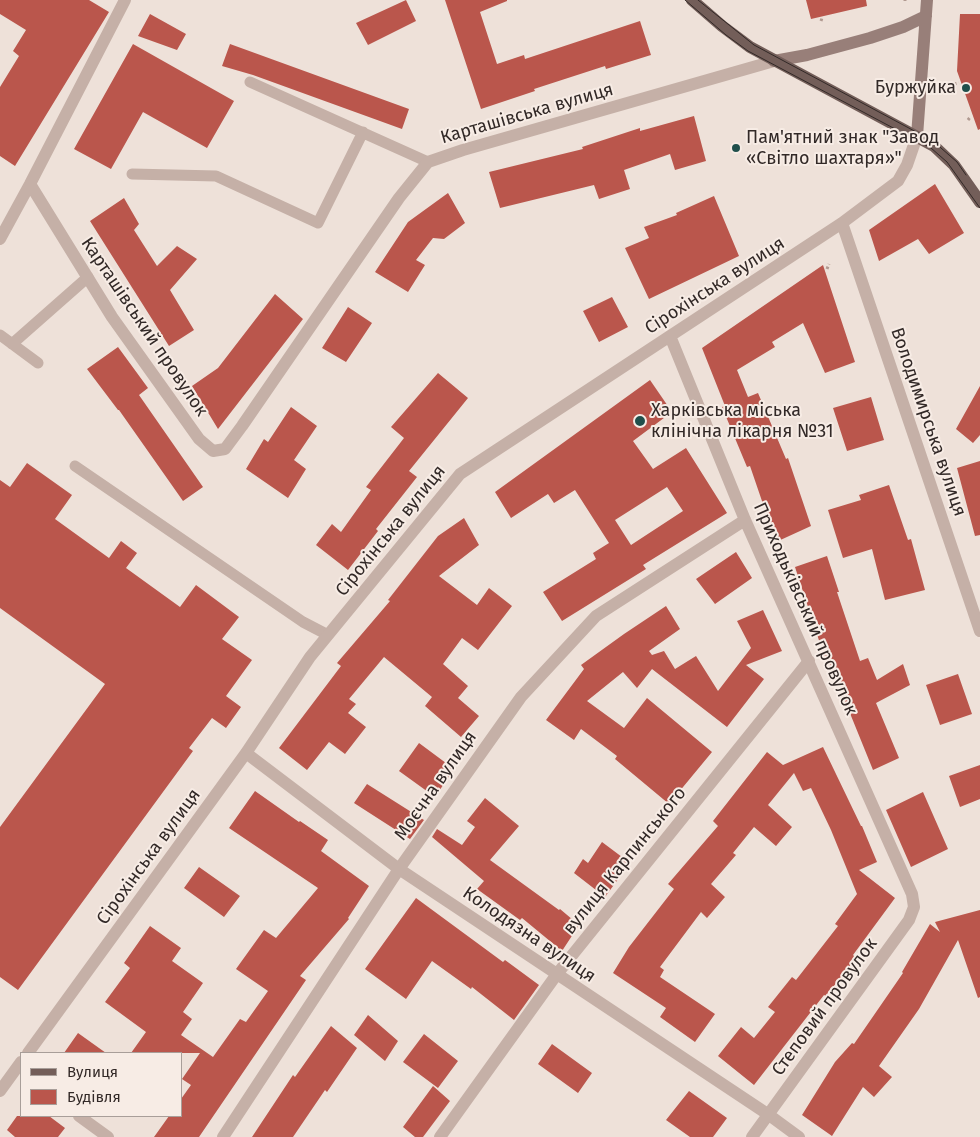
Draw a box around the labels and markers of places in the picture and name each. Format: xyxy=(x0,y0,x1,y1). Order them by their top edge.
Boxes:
place label: Буржуйка xyxy=(875,77,956,99)
marker: Буржуйка xyxy=(960,82,972,94)
place label: Пам'ятний знак "Завод «Світло шахтаря»" xyxy=(746,127,939,170)
marker: Пам'ятний знак "Завод «Світло шахтаря»" xyxy=(730,142,742,154)
place label: Харківська міська клінічна лікарня №31 xyxy=(651,400,834,442)
marker: Харківська міська клінічна лікарня №31 xyxy=(633,414,647,428)

